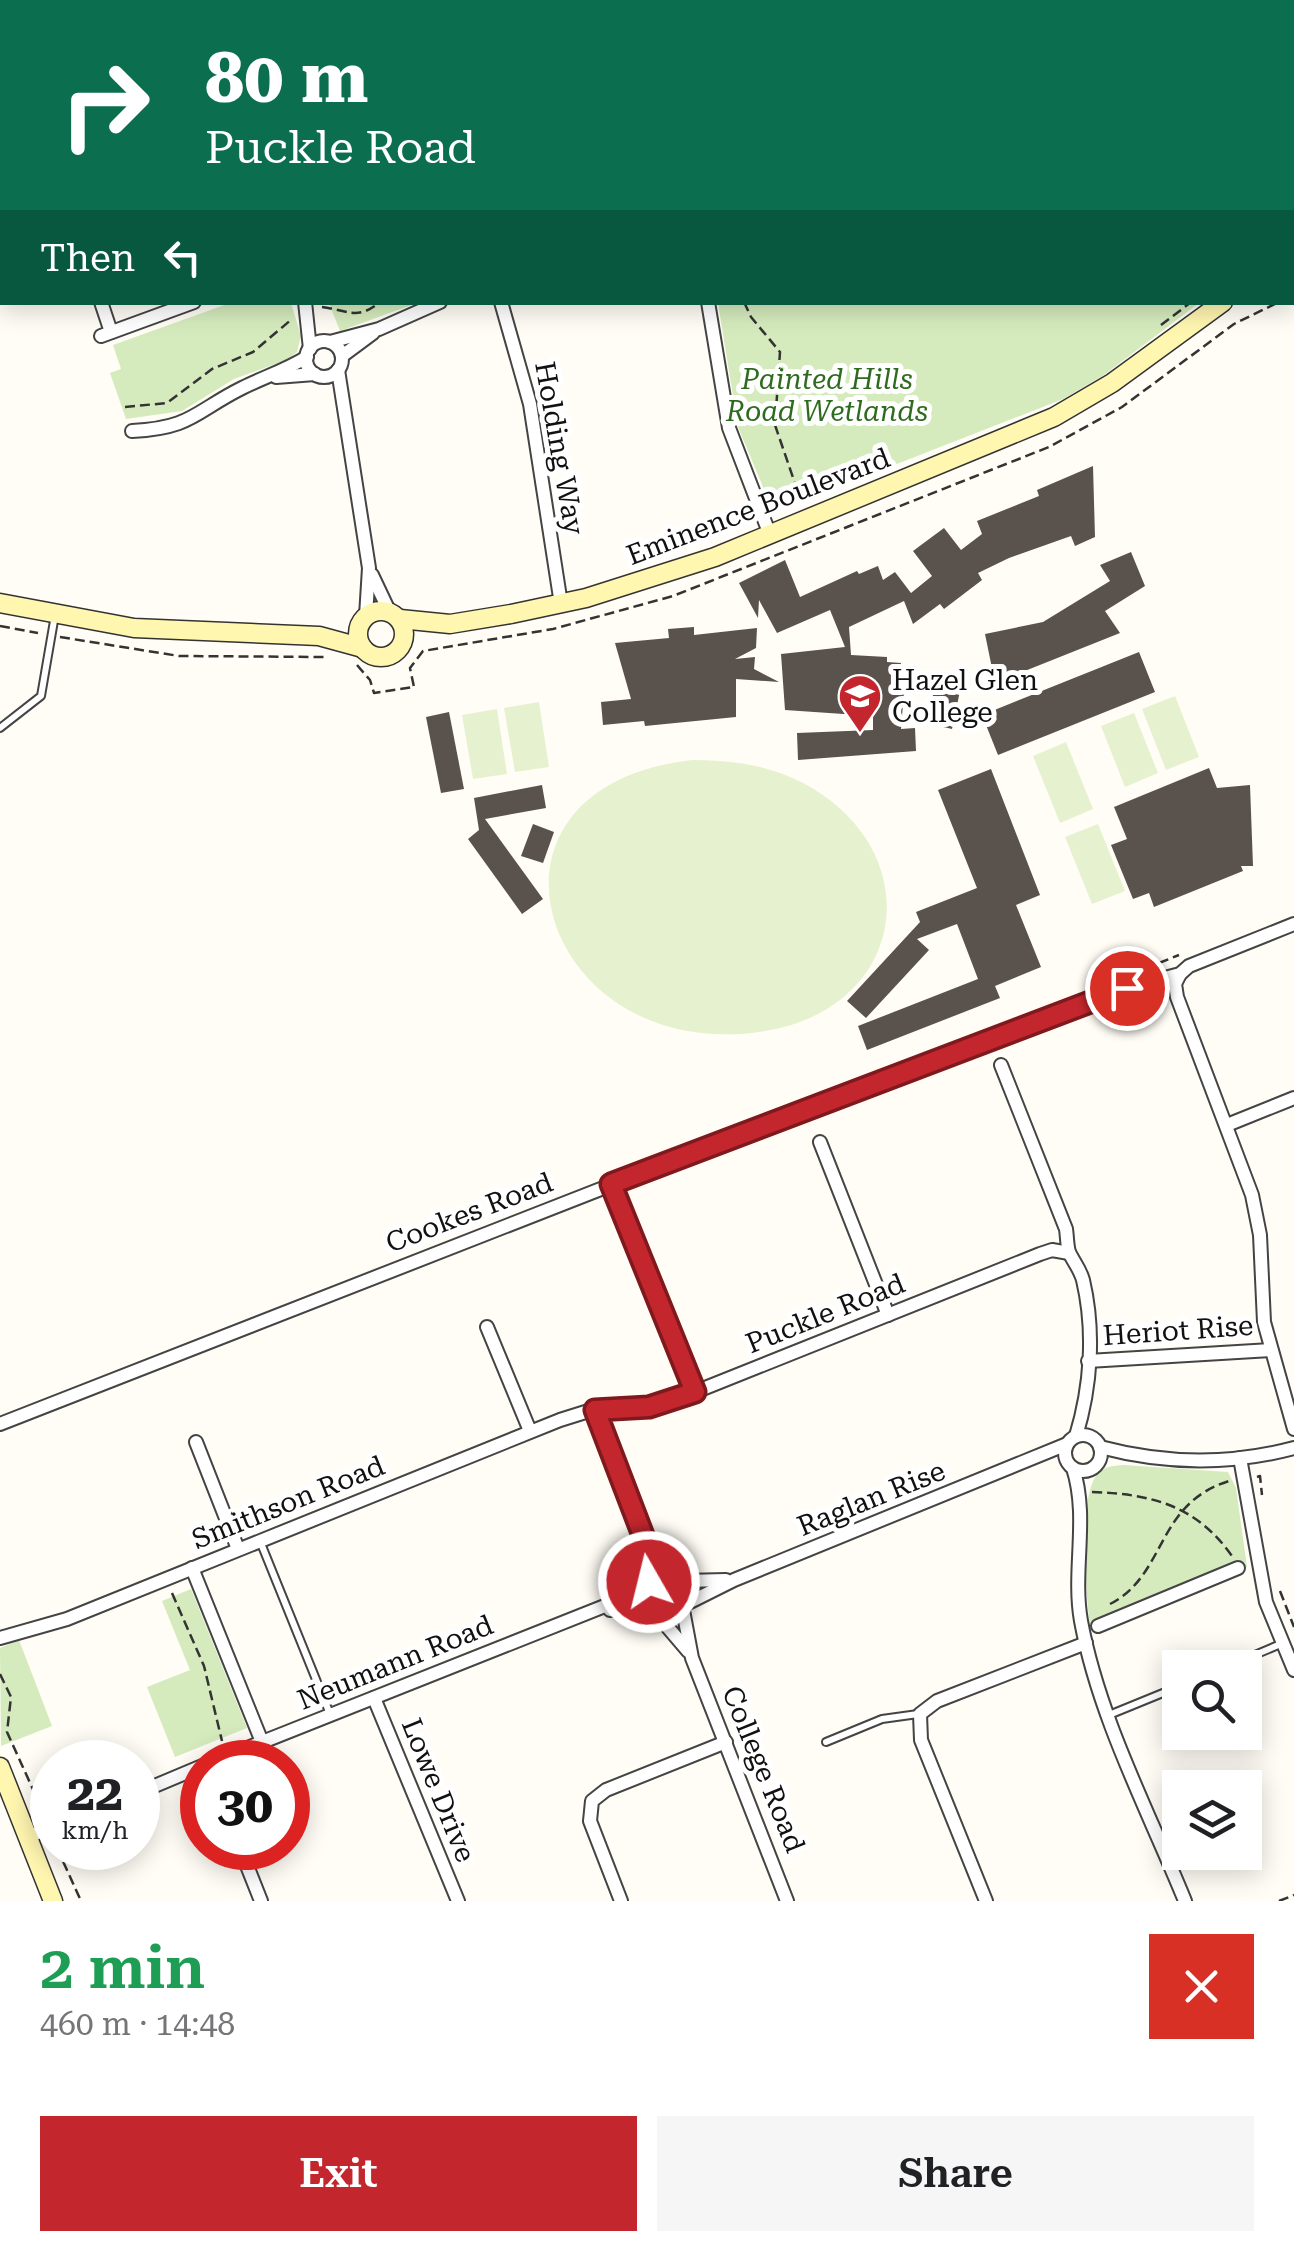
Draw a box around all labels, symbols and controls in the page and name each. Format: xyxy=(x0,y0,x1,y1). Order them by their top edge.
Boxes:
text: 80 m xyxy=(205,37,369,119)
icon: right xyxy=(40,40,170,170)
text: Puckle Road xyxy=(205,121,476,174)
icon: left xyxy=(155,230,210,285)
text: Then xyxy=(40,236,135,280)
street label: Holding Way xyxy=(528,359,591,538)
park label: Painted Hills Road Wetlands xyxy=(725,363,928,428)
street label: Eminence Boulevard xyxy=(622,441,895,572)
place label: Hazel Glen College xyxy=(892,664,1038,729)
school or university icon: Hazel Glen College xyxy=(837,673,883,734)
pin xyxy=(1085,946,1170,1031)
icon: arrive xyxy=(1100,961,1155,1016)
street label: Cookes Road xyxy=(381,1165,557,1259)
street label: Puckle Road xyxy=(741,1267,910,1360)
street label: Heriot Rise xyxy=(1102,1309,1254,1352)
street label: Smithson Road xyxy=(187,1449,389,1556)
street label: Raglan Rise xyxy=(793,1454,950,1543)
position arrow xyxy=(597,1530,701,1634)
street label: Neumann Road xyxy=(293,1608,498,1717)
map controls xyxy=(1162,1650,1262,1870)
button: search xyxy=(1162,1650,1262,1750)
street label: College Road xyxy=(715,1681,812,1857)
street label: Lowe Drive xyxy=(395,1713,482,1867)
speed limit sign: 30 xyxy=(180,1740,310,1870)
text: 22 xyxy=(67,1764,123,1822)
button: layers xyxy=(1162,1770,1262,1870)
text: km/h xyxy=(62,1816,128,1845)
text: 2 min xyxy=(40,1932,205,2003)
button: close xyxy=(1149,1934,1254,2039)
text: 460 m · 14:48 xyxy=(40,2005,235,2043)
button: Exit xyxy=(40,2116,637,2231)
button: Share xyxy=(657,2116,1254,2231)

